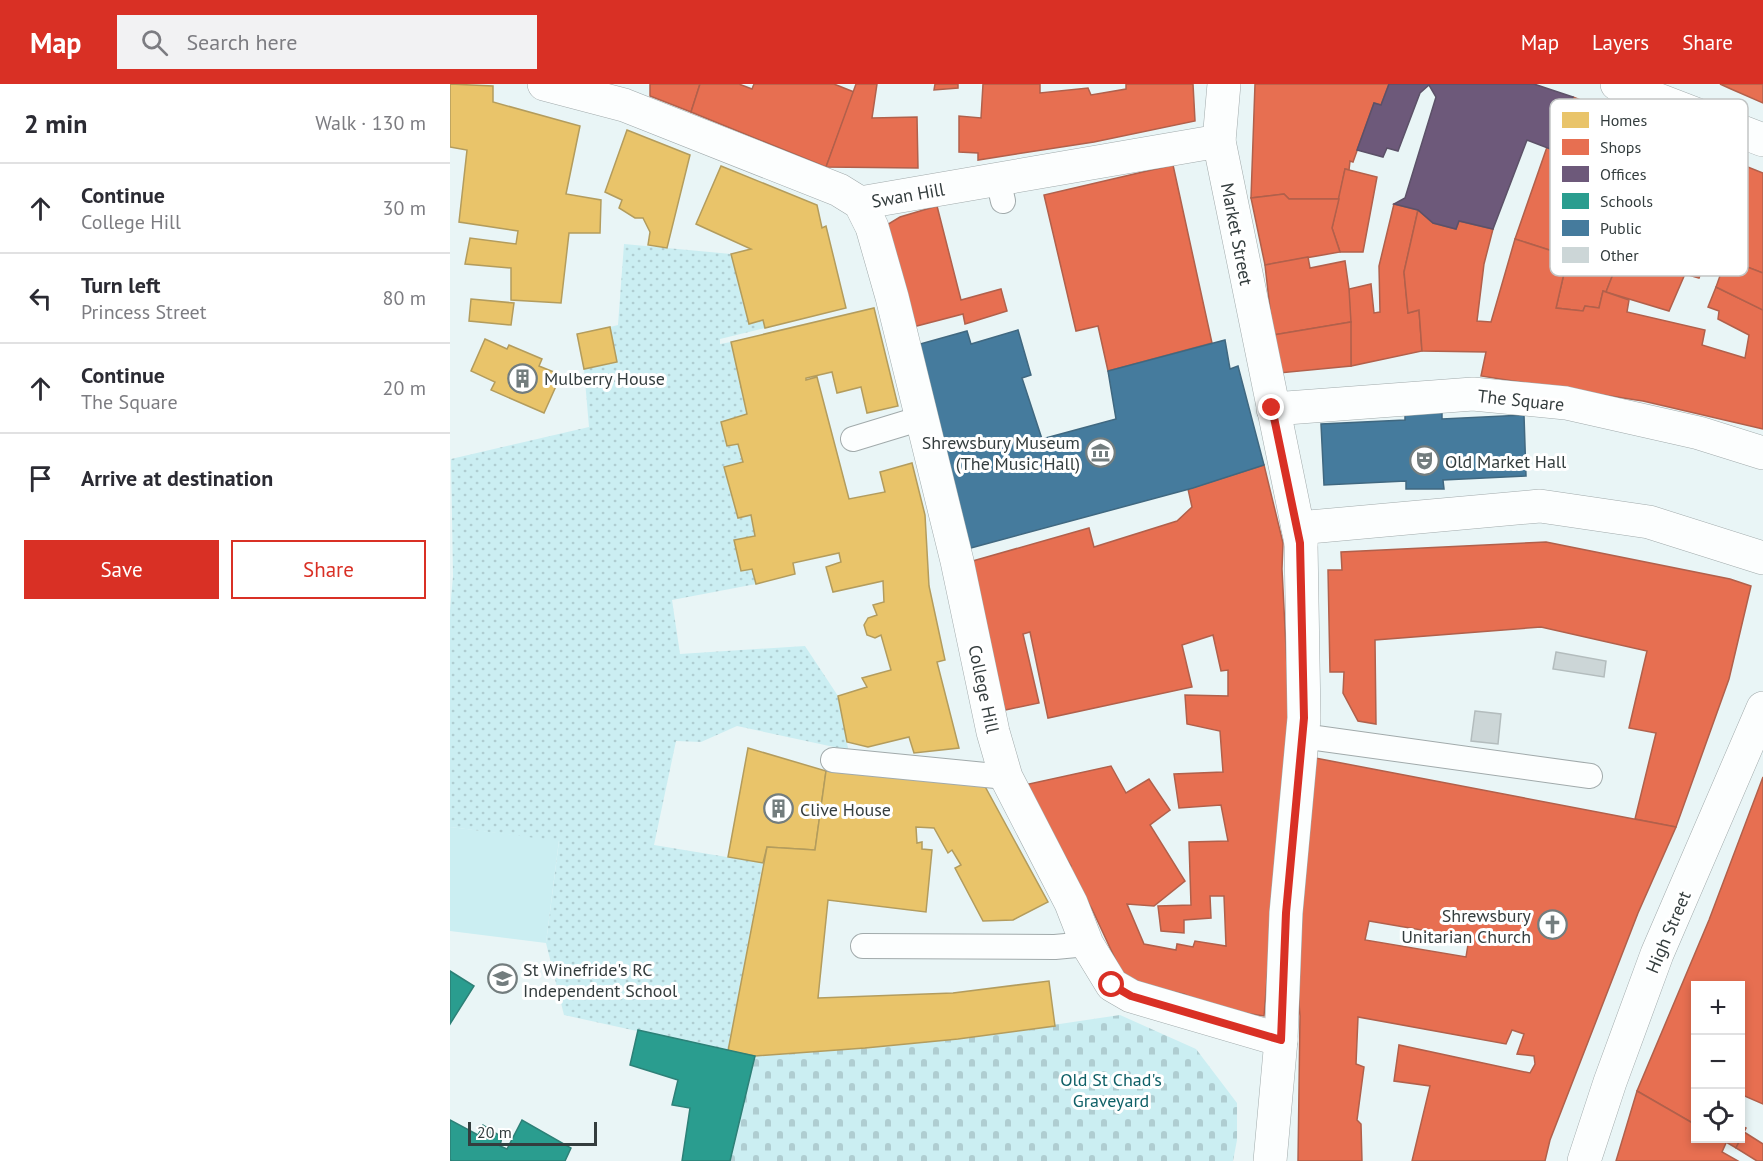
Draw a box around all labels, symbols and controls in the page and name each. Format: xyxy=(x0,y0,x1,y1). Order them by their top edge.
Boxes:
search box xyxy=(117,15,537,69)
text: Map xyxy=(30,24,81,61)
icon: search xyxy=(138,26,171,59)
text: Search here xyxy=(186,28,297,56)
text: Map xyxy=(1521,29,1559,56)
text: Layers xyxy=(1592,29,1649,56)
text: Share xyxy=(1682,29,1733,56)
legend xyxy=(1550,99,1748,276)
text: 2 min xyxy=(24,107,87,140)
text: Walk · 130 m xyxy=(315,110,426,136)
text: Homes xyxy=(1600,110,1647,130)
text: Shops xyxy=(1600,137,1641,157)
text: Offices xyxy=(1600,164,1647,184)
street label: Swan Hill xyxy=(870,177,947,213)
text: Continue xyxy=(81,181,165,209)
street label: Market Street xyxy=(1216,181,1258,287)
text: Schools xyxy=(1600,191,1653,211)
icon: ahead xyxy=(24,192,57,225)
text: 30 m xyxy=(383,195,426,221)
text: College Hill xyxy=(81,209,181,235)
text: Public xyxy=(1600,218,1642,238)
text: Other xyxy=(1600,245,1639,265)
text: Turn left xyxy=(81,271,161,299)
icon: left xyxy=(24,282,57,315)
text: 80 m xyxy=(383,285,426,311)
text: Princess Street xyxy=(81,299,207,325)
text: Continue xyxy=(81,361,165,389)
building icon: Mulberry House xyxy=(507,362,539,394)
place label: Mulberry House xyxy=(544,367,665,390)
icon: ahead xyxy=(24,372,57,405)
text: 20 m xyxy=(383,375,426,401)
street label: The Square xyxy=(1477,384,1565,416)
text: The Square xyxy=(81,389,178,415)
route end xyxy=(1258,394,1284,420)
place label: Shrewsbury Museum (The Music Hall) xyxy=(922,431,1080,475)
museum icon: Shrewsbury Museum (The Music Hall) xyxy=(1085,436,1117,468)
theatre icon: Old Market Hall xyxy=(1408,445,1440,477)
place label: Old Market Hall xyxy=(1445,450,1567,473)
icon: arrive xyxy=(24,462,57,495)
text: Arrive at destination xyxy=(81,464,273,492)
button: Save xyxy=(24,540,219,599)
button: Share xyxy=(231,540,426,599)
street label: College Hill xyxy=(963,643,1005,736)
building icon: Clive House xyxy=(763,793,795,825)
place label: Clive House xyxy=(800,798,891,821)
street label: High Street xyxy=(1640,887,1696,977)
place label: Shrewsbury Unitarian Church xyxy=(1401,904,1532,948)
church icon: Shrewsbury Unitarian Church xyxy=(1536,909,1568,941)
place label: St Winefride's RC Independent School xyxy=(523,958,678,1002)
school or university icon: St Winefride's RC Independent School xyxy=(486,963,518,995)
route start xyxy=(1098,971,1124,997)
map controls xyxy=(1691,981,1745,1143)
button: + xyxy=(1691,981,1745,1035)
button: − xyxy=(1691,1035,1745,1089)
park label: Old St Chad's Graveyard xyxy=(1060,1068,1162,1112)
button: locate xyxy=(1691,1089,1745,1143)
scale bar xyxy=(468,1119,597,1146)
text: 20 m xyxy=(477,1122,512,1142)

